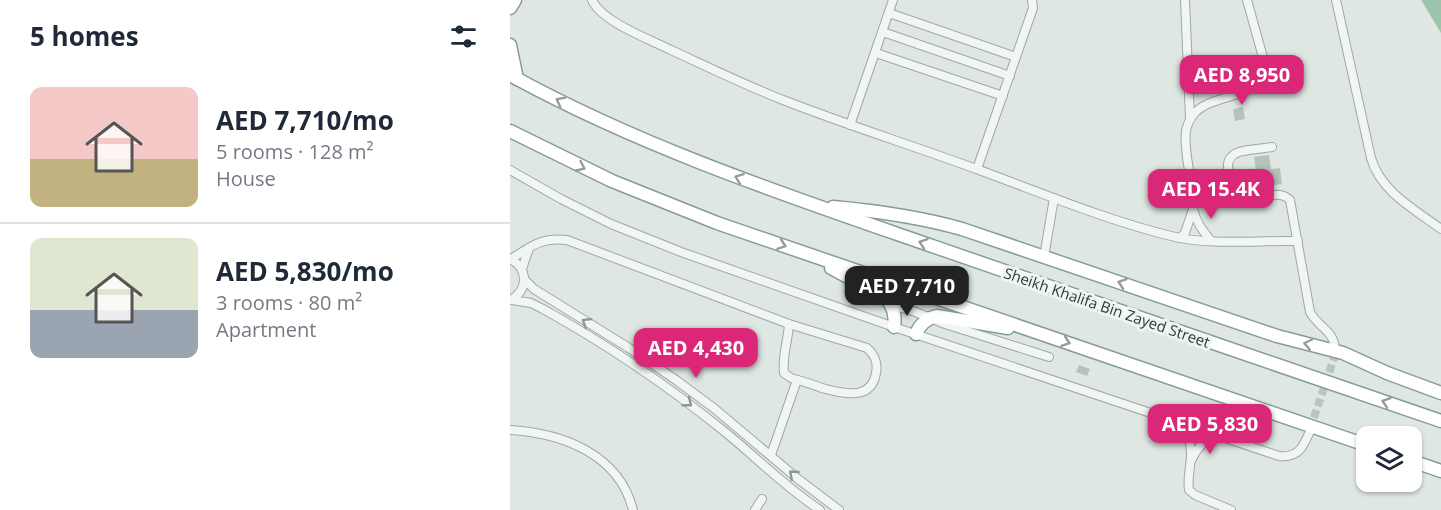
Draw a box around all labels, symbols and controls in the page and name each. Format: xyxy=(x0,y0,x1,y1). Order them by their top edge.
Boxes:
text: 5 homes xyxy=(30,18,139,54)
icon: filters xyxy=(447,20,480,53)
pin: AED 8,950 xyxy=(1173,55,1311,106)
text: AED 8,950 xyxy=(1194,61,1290,88)
one-way arrow xyxy=(556,97,567,109)
text: AED 7,710/mo xyxy=(216,102,394,138)
icon: home xyxy=(78,111,150,183)
text: 5 rooms · 128 m² xyxy=(216,138,374,165)
one-way arrow xyxy=(575,159,586,171)
text: House xyxy=(216,165,276,192)
pin: AED 15.4K xyxy=(1142,169,1280,220)
one-way arrow xyxy=(734,173,745,186)
text: AED 15.4K xyxy=(1162,175,1260,202)
one-way arrow xyxy=(776,238,787,251)
one-way arrow xyxy=(918,238,929,251)
text: AED 5,830/mo xyxy=(216,253,394,289)
icon: home xyxy=(78,262,150,334)
street label: Sheikh Khalifa Bin Zayed Street xyxy=(1001,262,1213,352)
pin: AED 7,710 xyxy=(838,266,976,317)
text: AED 7,710 xyxy=(859,272,955,299)
one-way arrow xyxy=(1117,278,1128,291)
text: 3 rooms · 80 m² xyxy=(216,289,362,316)
text: Apartment xyxy=(216,316,316,343)
one-way arrow xyxy=(581,318,592,329)
pin: AED 4,430 xyxy=(627,328,765,379)
text: AED 4,430 xyxy=(648,334,744,361)
one-way arrow xyxy=(1060,335,1071,348)
one-way arrow xyxy=(1303,338,1313,351)
one-way arrow xyxy=(681,396,692,407)
one-way arrow xyxy=(1381,397,1392,409)
pin: AED 5,830 xyxy=(1141,404,1279,455)
text: AED 5,830 xyxy=(1162,410,1258,437)
map controls xyxy=(1356,426,1422,492)
button: layers xyxy=(1356,426,1422,492)
one-way arrow xyxy=(789,471,800,482)

